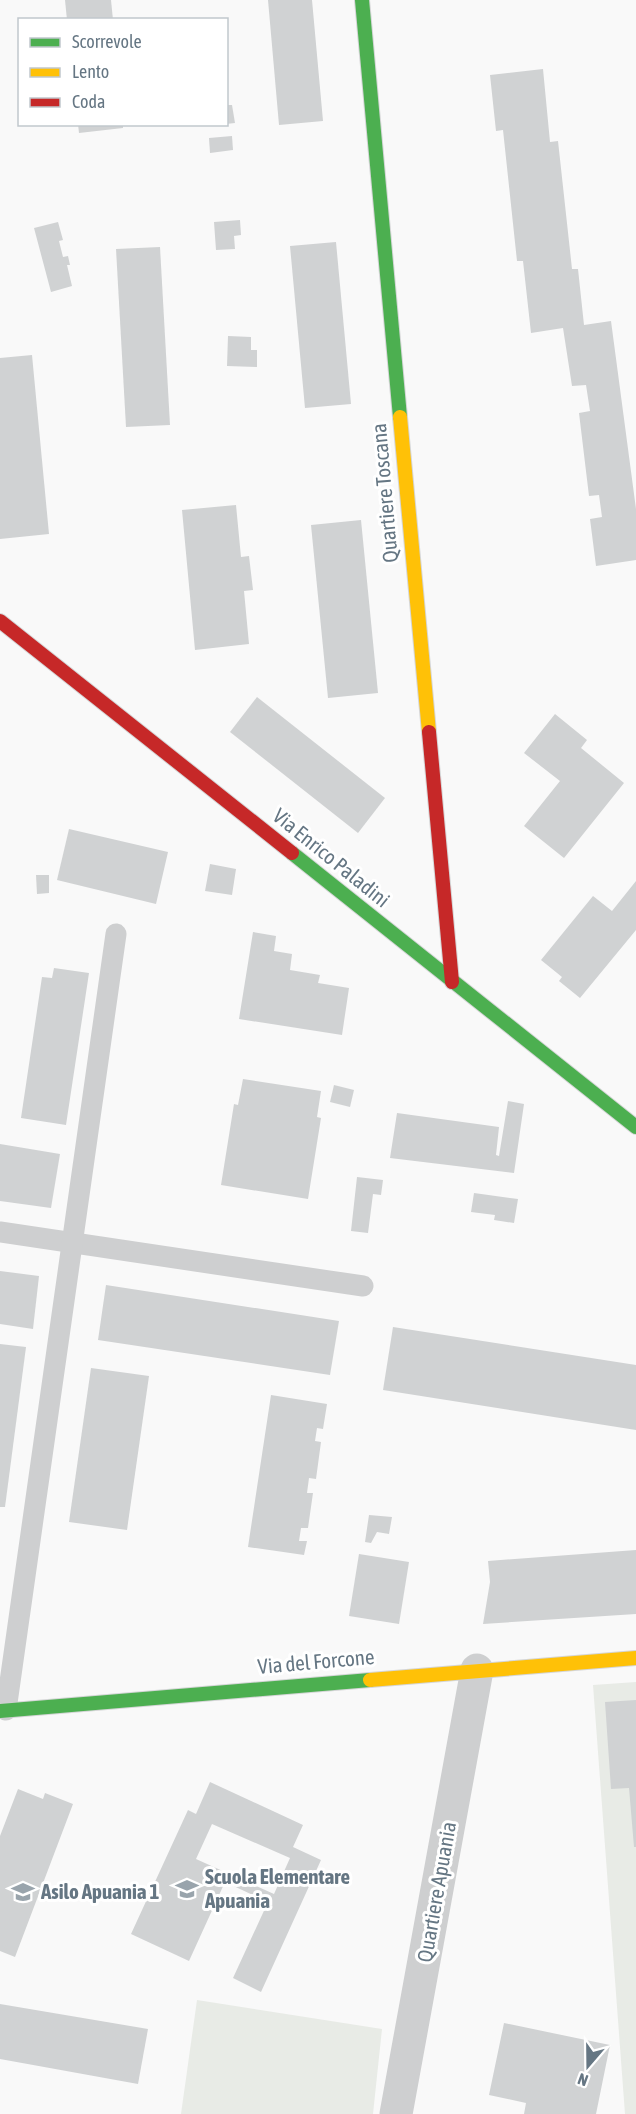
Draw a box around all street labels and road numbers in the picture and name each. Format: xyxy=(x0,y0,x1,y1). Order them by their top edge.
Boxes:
street label: Quartiere Toscana xyxy=(366,422,402,564)
street label: Via Enrico Paladini xyxy=(268,803,395,912)
street label: Via del Forcone xyxy=(257,1644,375,1678)
street label: Quartiere Apuania xyxy=(412,1820,460,1964)

